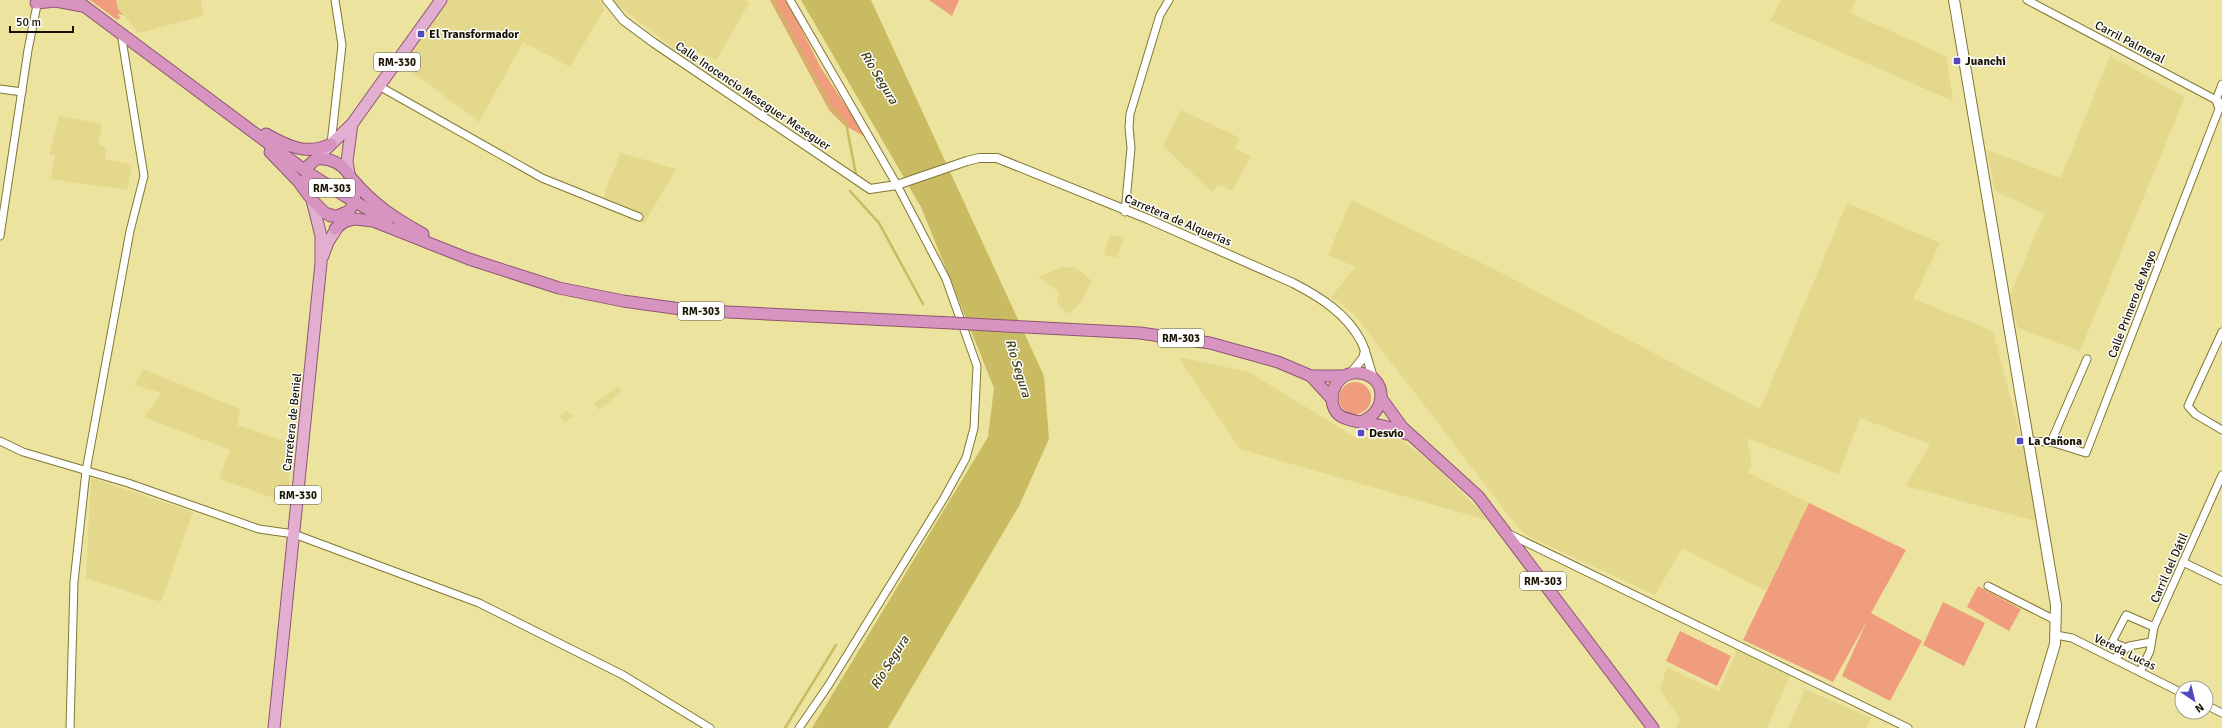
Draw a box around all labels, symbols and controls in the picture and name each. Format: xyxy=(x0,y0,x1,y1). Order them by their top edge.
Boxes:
scale bar xyxy=(10,8,73,34)
text: 50 m xyxy=(16,15,41,30)
street label: Carril Palmeral xyxy=(2092,18,2168,67)
place label: El Transformador xyxy=(429,27,519,42)
marker: El Transformador xyxy=(416,29,426,39)
street label: Calle Inocencio Meseguer Meseguer xyxy=(672,39,834,154)
water label: Río Segura xyxy=(857,48,902,108)
road number: RM-330 xyxy=(374,53,420,71)
place label: Juanchi xyxy=(1965,54,2006,69)
marker: Juanchi xyxy=(1952,56,1962,66)
road number: RM-303 xyxy=(309,179,355,197)
street label: Carretera de Alquerías xyxy=(1122,191,1234,250)
street label: Calle Primero de Mayo xyxy=(2105,248,2160,360)
road number: RM-303 xyxy=(678,302,724,320)
road number: RM-303 xyxy=(1158,329,1204,347)
water label: Río Segura xyxy=(1002,337,1035,400)
street label: Carretera de Beniel xyxy=(280,372,305,472)
place label: Desvio xyxy=(1369,426,1404,441)
marker: Desvio xyxy=(1356,428,1366,438)
place label: La Cañona xyxy=(2028,434,2082,449)
marker: La Cañona xyxy=(2015,436,2025,446)
road number: RM-330 xyxy=(275,486,321,504)
street label: Carril del Dátil xyxy=(2147,530,2192,605)
road number: RM-303 xyxy=(1520,572,1566,590)
street label: Vereda Lucas xyxy=(2091,631,2158,674)
water label: Río Segura xyxy=(867,633,913,692)
north arrow xyxy=(2174,680,2214,720)
text: N xyxy=(2193,700,2206,715)

